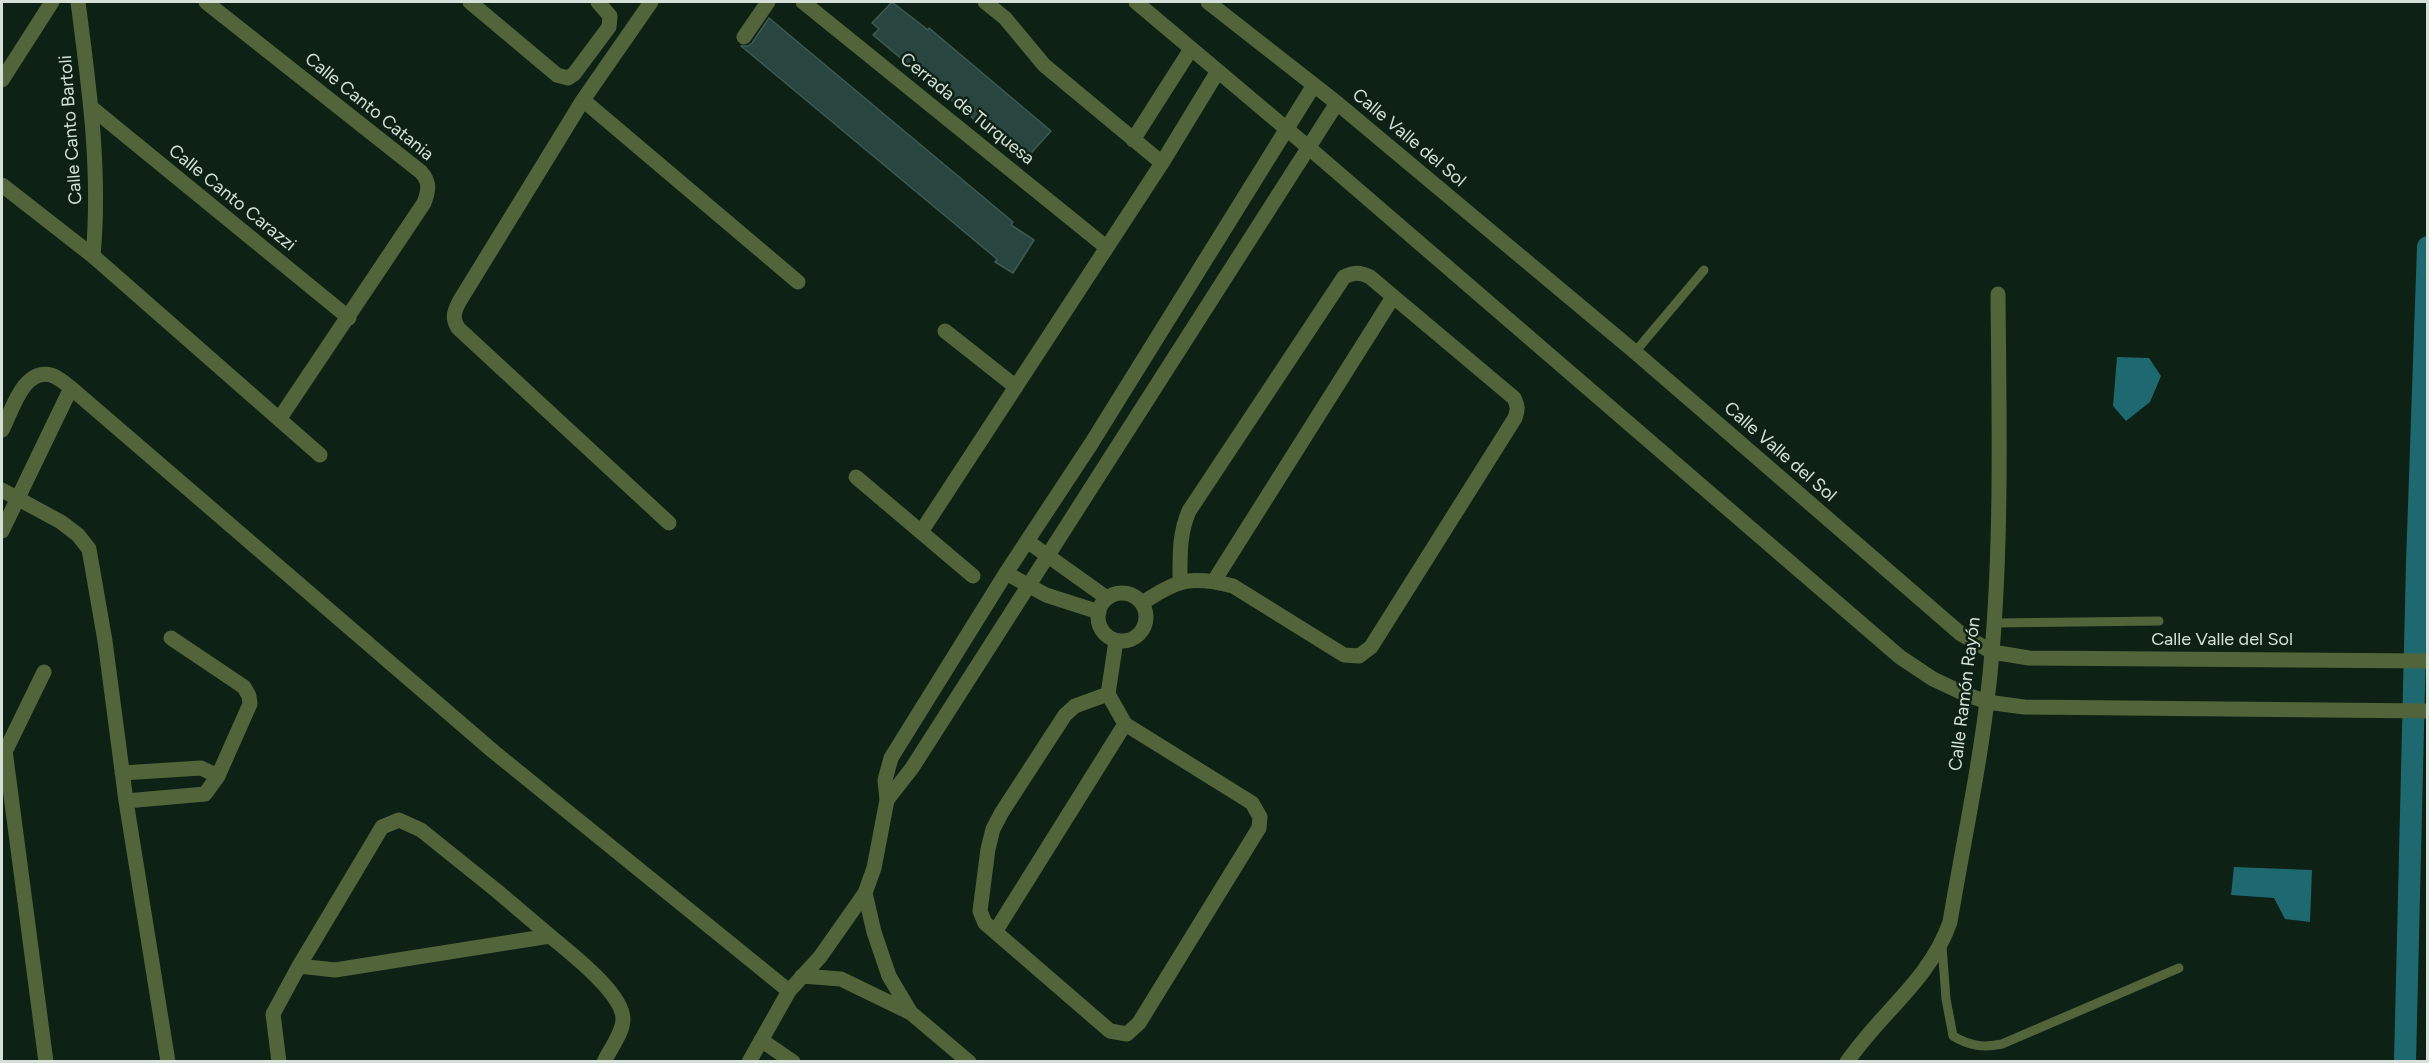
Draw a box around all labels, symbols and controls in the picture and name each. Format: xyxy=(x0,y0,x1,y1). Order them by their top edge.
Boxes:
street label: Calle Canto Catania xyxy=(300,48,438,166)
street label: Cerrada de Turquesa xyxy=(896,48,1038,170)
street label: Calle Canto Bartoli xyxy=(55,55,87,205)
street label: Calle Valle del Sol xyxy=(1348,84,1470,192)
street label: Calle Canto Carazzi xyxy=(164,140,300,256)
street label: Calle Valle del Sol xyxy=(1719,397,1841,507)
street label: Calle Ramón Rayón xyxy=(1945,616,1985,772)
street label: Calle Valle del Sol xyxy=(2151,629,2293,651)

